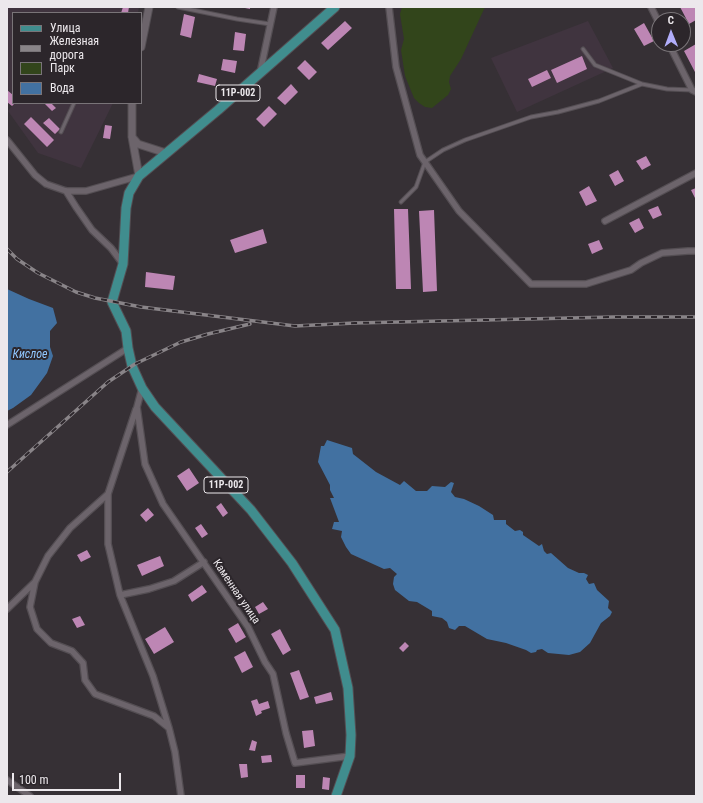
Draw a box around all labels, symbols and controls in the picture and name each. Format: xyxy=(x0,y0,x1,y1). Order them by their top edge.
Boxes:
legend xyxy=(12,12,142,104)
north arrow xyxy=(651,12,691,52)
text: С xyxy=(668,14,674,27)
text: Улица xyxy=(50,21,80,35)
text: Железная дорога xyxy=(49,34,99,62)
text: Парк xyxy=(50,61,75,75)
text: Вода xyxy=(50,81,74,95)
road number: 11Р-002 xyxy=(216,85,260,101)
water label: Кислое xyxy=(13,348,47,362)
road number: 11Р-002 xyxy=(204,477,248,493)
street label: Каменная улица xyxy=(210,557,262,627)
scale bar xyxy=(14,765,123,791)
text: 100 m xyxy=(19,773,49,787)

